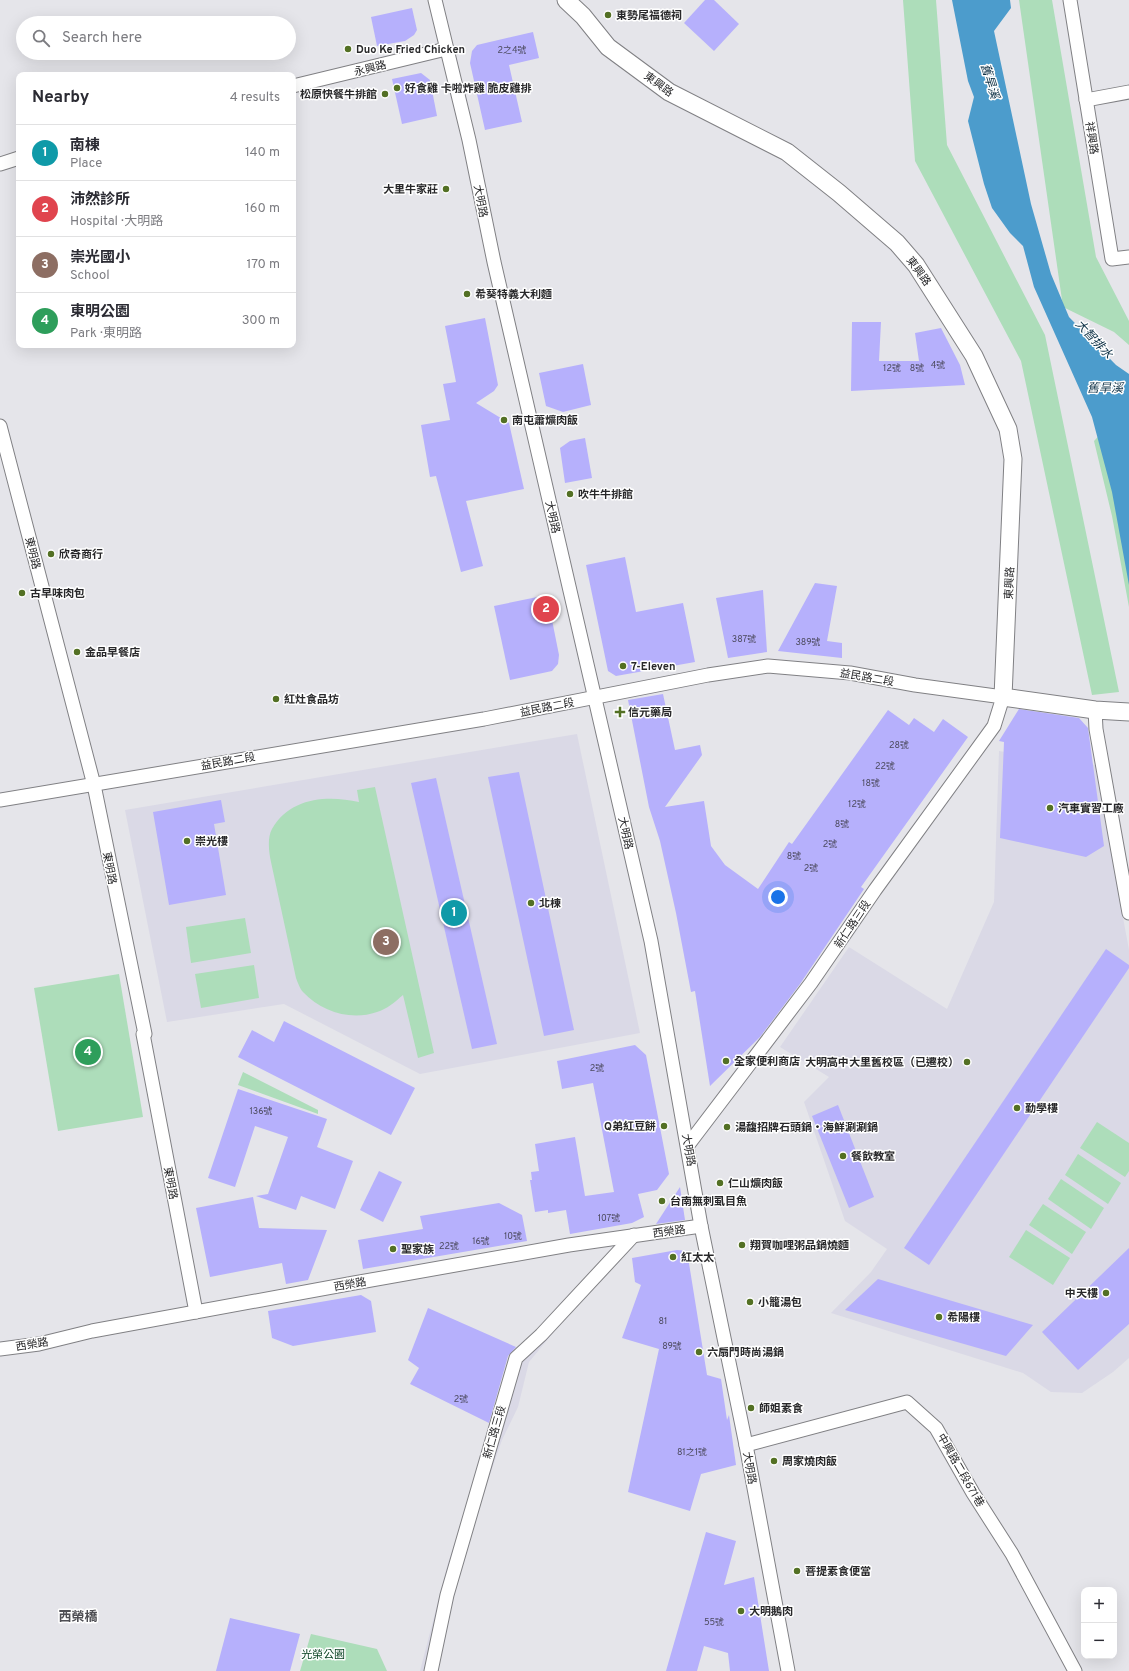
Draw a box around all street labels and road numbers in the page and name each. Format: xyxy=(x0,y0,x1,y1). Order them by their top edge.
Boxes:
street label: 永興路 xyxy=(353,58,388,80)
street label: 東興路 xyxy=(641,69,676,100)
street label: 祥興路 xyxy=(1082,121,1101,156)
street label: 大明路 xyxy=(470,184,490,219)
street label: 東興路 xyxy=(903,254,934,289)
street label: 大明路 xyxy=(541,500,563,535)
street label: 東明路 xyxy=(21,536,43,571)
street label: 東興路 xyxy=(1002,566,1018,600)
street label: 益民路二段 xyxy=(839,666,895,690)
street label: 益民路二段 xyxy=(519,696,576,720)
street label: 益民路二段 xyxy=(200,750,256,774)
street label: 大明路 xyxy=(614,816,636,851)
street label: 東明路 xyxy=(99,851,119,886)
street label: 新仁路三段 xyxy=(832,898,874,951)
street label: 大明路 xyxy=(678,1133,698,1168)
street label: 東明路 xyxy=(160,1166,180,1201)
street label: 西榮路 xyxy=(652,1223,686,1241)
street label: 西榮路 xyxy=(333,1275,368,1295)
street label: 西榮路 xyxy=(15,1335,50,1354)
street label: 新仁路三段 xyxy=(481,1404,509,1461)
street label: 中興路二段671巷 xyxy=(933,1431,987,1510)
street label: 大明路 xyxy=(739,1451,759,1486)

